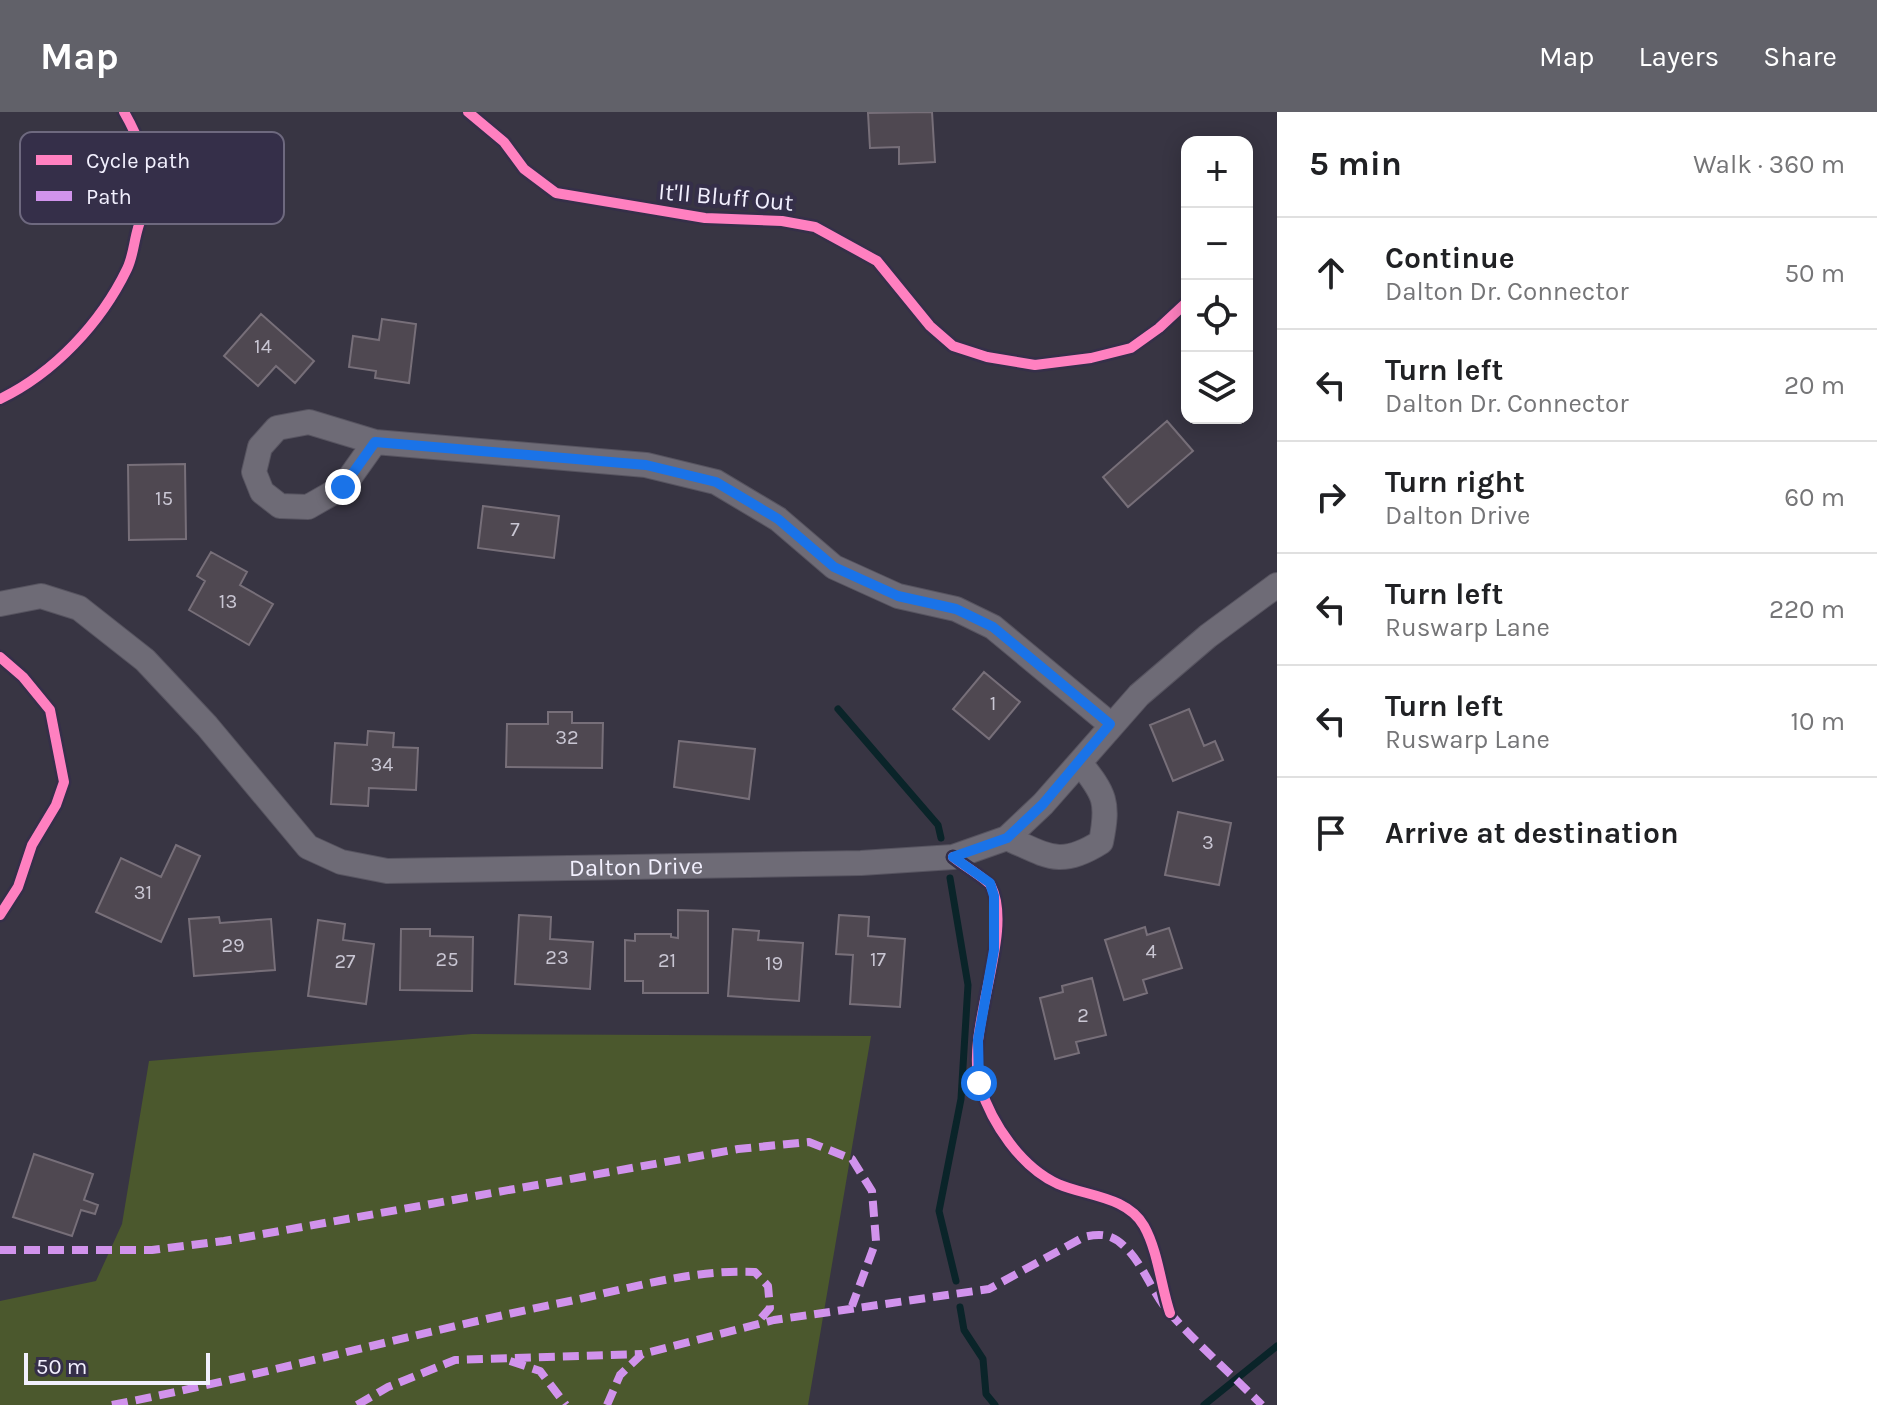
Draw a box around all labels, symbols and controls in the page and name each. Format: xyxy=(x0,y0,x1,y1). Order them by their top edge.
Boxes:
text: Map xyxy=(40,34,119,79)
text: Map xyxy=(1539,40,1594,73)
text: Layers xyxy=(1638,40,1719,73)
text: Share xyxy=(1763,40,1837,73)
legend xyxy=(20,132,284,224)
map controls xyxy=(1181,136,1253,424)
button: + xyxy=(1181,136,1253,208)
text: 5 min xyxy=(1309,144,1402,184)
text: Cycle path xyxy=(86,148,190,174)
text: Walk · 360 m xyxy=(1693,149,1845,180)
street label: It'll Bluff Out xyxy=(657,177,795,217)
text: Path xyxy=(86,184,132,210)
button: − xyxy=(1181,208,1253,280)
text: Continue xyxy=(1385,240,1515,276)
icon: ahead xyxy=(1309,251,1353,295)
text: 50 m xyxy=(1784,258,1845,289)
text: Dalton Dr. Connector xyxy=(1385,276,1629,307)
button: locate xyxy=(1181,280,1253,352)
house number: 14 xyxy=(254,335,272,358)
button: layers xyxy=(1181,352,1253,424)
text: Turn left xyxy=(1385,352,1503,388)
icon: left xyxy=(1309,363,1353,407)
text: 20 m xyxy=(1784,370,1845,401)
text: Dalton Dr. Connector xyxy=(1385,388,1629,419)
text: Turn right xyxy=(1385,464,1525,500)
route end xyxy=(325,469,361,505)
icon: right xyxy=(1309,475,1353,519)
text: 60 m xyxy=(1784,482,1845,513)
house number: 15 xyxy=(155,487,173,510)
text: Dalton Drive xyxy=(1385,500,1530,531)
house number: 7 xyxy=(510,518,520,541)
text: Turn left xyxy=(1385,576,1503,612)
icon: left xyxy=(1309,587,1353,631)
house number: 13 xyxy=(219,590,237,613)
text: 220 m xyxy=(1769,594,1845,625)
text: Ruswarp Lane xyxy=(1385,612,1550,643)
text: Turn left xyxy=(1385,688,1503,724)
house number: 1 xyxy=(990,692,996,715)
icon: left xyxy=(1309,699,1353,743)
text: 10 m xyxy=(1790,706,1845,737)
text: Ruswarp Lane xyxy=(1385,724,1550,755)
house number: 32 xyxy=(555,726,579,749)
house number: 34 xyxy=(371,753,393,776)
icon: arrive xyxy=(1309,811,1353,855)
text: Arrive at destination xyxy=(1385,815,1679,851)
house number: 3 xyxy=(1202,831,1214,854)
street label: Dalton Drive xyxy=(569,852,703,882)
house number: 31 xyxy=(134,881,152,904)
house number: 29 xyxy=(221,934,245,957)
house number: 4 xyxy=(1145,940,1157,963)
house number: 23 xyxy=(545,946,569,969)
house number: 25 xyxy=(436,948,458,971)
house number: 17 xyxy=(870,948,887,971)
house number: 21 xyxy=(658,949,676,972)
house number: 27 xyxy=(335,950,356,973)
house number: 19 xyxy=(765,952,783,975)
house number: 2 xyxy=(1077,1004,1089,1027)
route start xyxy=(961,1065,997,1101)
scale bar xyxy=(24,1349,210,1385)
text: 50 m xyxy=(36,1354,87,1380)

